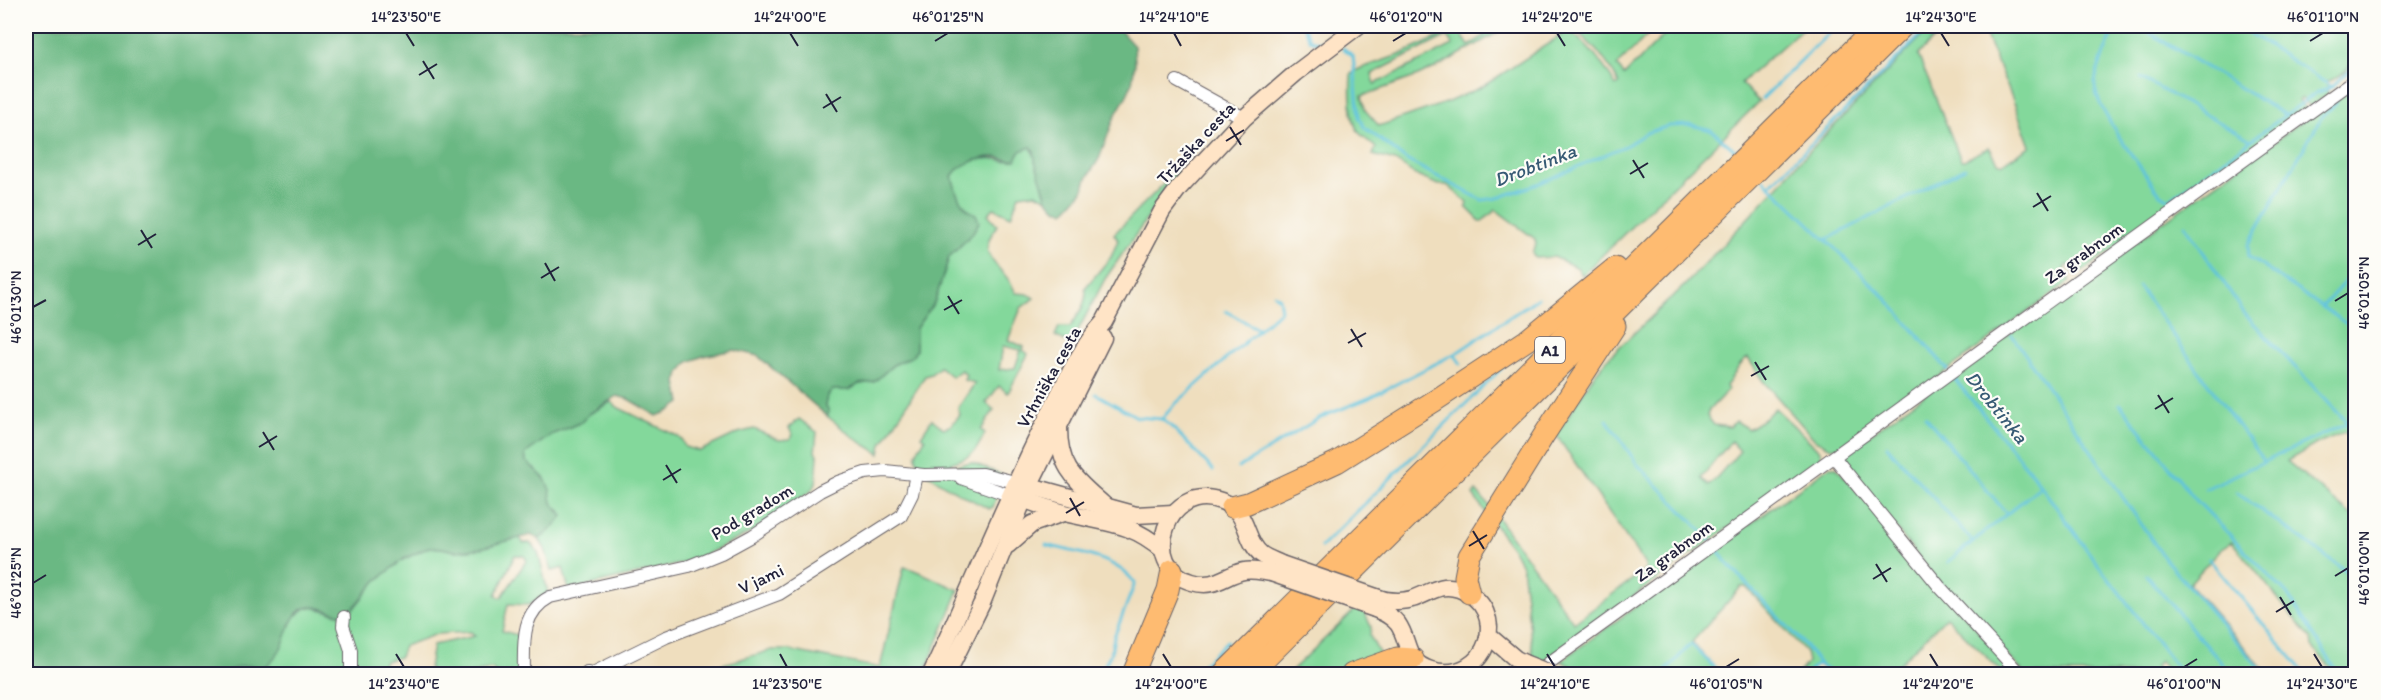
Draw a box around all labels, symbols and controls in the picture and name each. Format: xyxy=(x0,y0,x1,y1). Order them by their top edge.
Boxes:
text: 14°23'50"E xyxy=(371,8,441,26)
text: 14°24'00"E xyxy=(754,8,826,26)
text: 46°01'25"N xyxy=(912,8,984,26)
text: 14°24'10"E xyxy=(1139,8,1209,26)
text: 46°01'20"N xyxy=(1369,8,1443,26)
text: 14°24'20"E xyxy=(1522,8,1592,26)
text: 14°24'30"E xyxy=(1905,8,1977,26)
text: 46°01'10"N xyxy=(2287,8,2359,26)
street label: Tržaška cesta xyxy=(1152,97,1240,189)
water label: Drobtinka xyxy=(1490,138,1580,192)
street label: Za grabnom xyxy=(2040,217,2128,289)
text: 46°01'05"N xyxy=(2355,256,2373,330)
text: 46°01'30"N xyxy=(7,270,25,344)
street label: Vrhniška cesta xyxy=(1012,322,1086,432)
road number: A1 xyxy=(1535,337,1565,363)
water label: Drobtinka xyxy=(1961,366,2034,449)
street label: Pod gradom xyxy=(707,479,797,545)
street label: Za grabnom xyxy=(1630,515,1718,587)
text: 46°01'00"N xyxy=(2355,531,2373,605)
text: 46°01'25"N xyxy=(7,547,25,619)
street label: V jami xyxy=(735,559,787,599)
text: 14°23'40"E xyxy=(368,675,440,693)
text: 14°23'50"E xyxy=(752,675,822,693)
text: 14°24'00"E xyxy=(1135,675,1207,693)
text: 14°24'10"E xyxy=(1520,675,1590,693)
text: 46°01'05"N xyxy=(1689,675,1763,693)
text: 14°24'20"E xyxy=(1903,675,1973,693)
text: 46°01'00"N xyxy=(2147,675,2221,693)
text: 14°24'30"E xyxy=(2286,675,2358,693)

